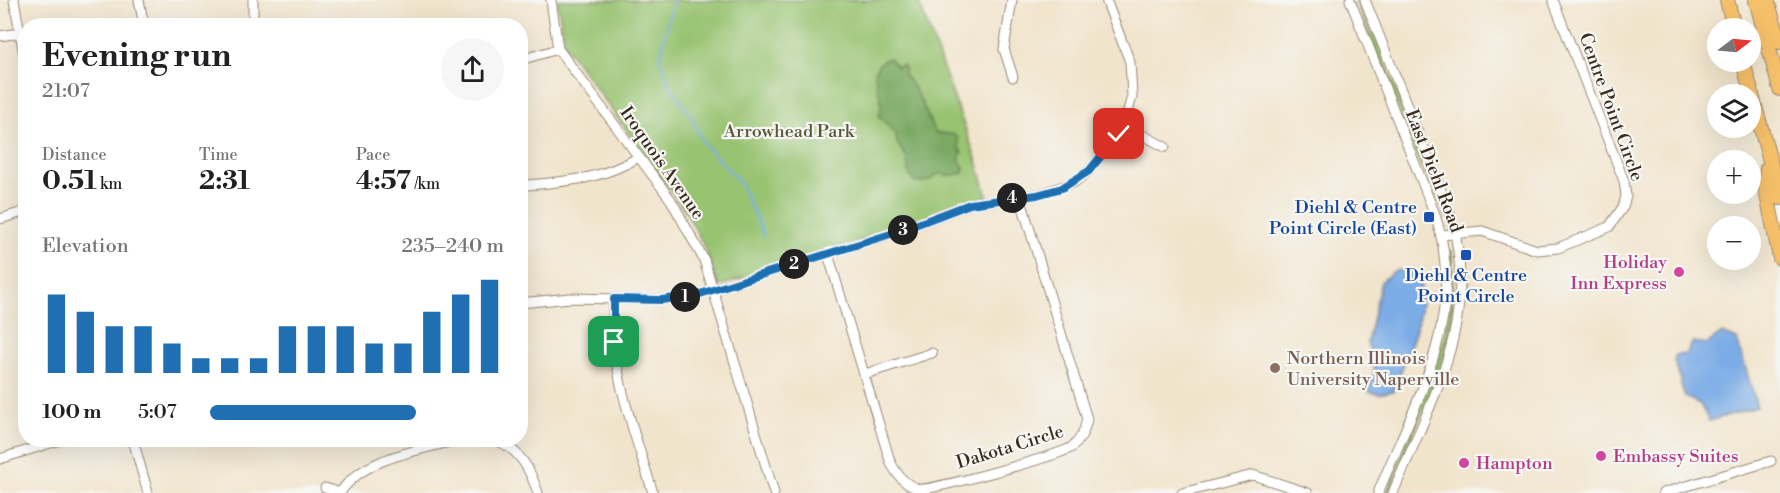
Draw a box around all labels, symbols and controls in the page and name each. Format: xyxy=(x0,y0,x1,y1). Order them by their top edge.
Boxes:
north arrow xyxy=(1707,18,1761,72)
map controls xyxy=(1707,18,1761,270)
street label: Centre Point Circle xyxy=(1573,30,1649,184)
text: Evening run xyxy=(42,36,231,77)
button: share xyxy=(441,38,504,101)
text: 21:07 xyxy=(42,79,90,104)
button: layers xyxy=(1707,84,1761,138)
street label: Iroquois Avenue xyxy=(614,102,710,224)
street label: East Diehl Road xyxy=(1400,106,1468,237)
pin xyxy=(1093,108,1144,159)
icon: check xyxy=(1102,117,1135,150)
park label: Arrowhead Park xyxy=(723,120,856,143)
text: Distance xyxy=(42,145,107,165)
text: Time xyxy=(199,145,238,165)
text: Pace xyxy=(356,145,390,165)
button: + xyxy=(1707,150,1761,204)
text: 0.51 xyxy=(42,165,97,197)
text: 2:31 xyxy=(199,165,250,197)
text: 4:57 xyxy=(356,165,411,197)
text: km xyxy=(97,174,122,194)
text: /km xyxy=(411,174,440,194)
pin: 4 xyxy=(997,183,1027,213)
text: 4 xyxy=(1007,188,1017,208)
place label: Diehl & Centre Point Circle (East) xyxy=(1269,196,1417,240)
marker: Diehl & Centre Point Circle (East) xyxy=(1422,210,1436,224)
pin: 3 xyxy=(888,215,918,245)
button: − xyxy=(1707,216,1761,270)
text: 3 xyxy=(898,220,908,240)
text: Elevation xyxy=(42,234,129,259)
text: 235–240 m xyxy=(401,234,504,259)
marker: Diehl & Centre Point Circle xyxy=(1459,248,1473,262)
pin: 2 xyxy=(779,249,809,279)
place label: Holiday Inn Express xyxy=(1571,251,1667,295)
text: 2 xyxy=(789,254,799,274)
place label: Diehl & Centre Point Circle xyxy=(1405,264,1527,308)
marker: Holiday Inn Express xyxy=(1672,265,1686,279)
pin: 1 xyxy=(670,282,700,312)
text: 1 xyxy=(681,287,689,307)
pin xyxy=(588,316,639,367)
icon: arrive xyxy=(597,325,630,358)
place label: Northern Illinois University Naperville xyxy=(1287,347,1459,391)
marker: Northern Illinois University Naperville xyxy=(1268,361,1282,375)
text: 100 m xyxy=(42,400,101,425)
text: 5:07 xyxy=(138,400,177,425)
street label: Dakota Circle xyxy=(954,420,1066,474)
place label: Embassy Suites xyxy=(1613,445,1739,468)
marker: Embassy Suites xyxy=(1594,449,1608,463)
place label: Hampton xyxy=(1476,452,1553,475)
marker: Hampton xyxy=(1457,456,1471,470)

